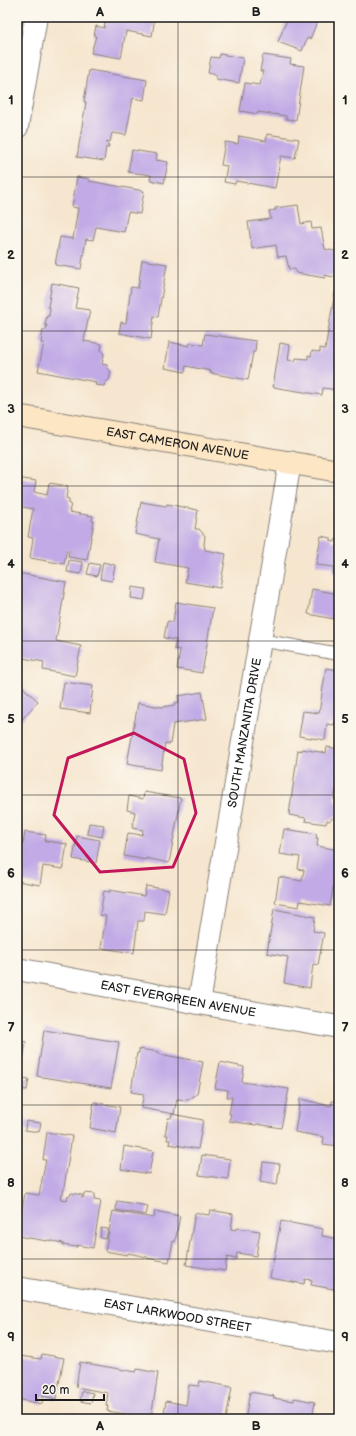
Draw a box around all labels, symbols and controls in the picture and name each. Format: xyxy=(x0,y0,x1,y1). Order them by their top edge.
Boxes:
text: A xyxy=(95,4,104,20)
text: B xyxy=(251,4,261,20)
text: 1 xyxy=(8,92,14,108)
text: 1 xyxy=(342,92,348,108)
text: 2 xyxy=(7,247,15,263)
text: 2 xyxy=(341,247,349,263)
text: 3 xyxy=(7,401,15,417)
text: 3 xyxy=(341,401,349,417)
street label: EAST CAMERON AVENUE xyxy=(105,424,250,463)
text: 4 xyxy=(7,556,15,572)
text: 4 xyxy=(341,556,349,572)
street label: SOUTH MANZANITA DRIVE xyxy=(225,657,265,809)
text: 5 xyxy=(7,711,15,727)
text: 5 xyxy=(341,711,349,727)
text: 6 xyxy=(7,865,15,881)
text: 6 xyxy=(341,865,349,881)
street label: EAST EVERGREEN AVENUE xyxy=(99,978,257,1021)
text: 7 xyxy=(7,1020,15,1036)
text: 7 xyxy=(341,1020,349,1036)
text: 8 xyxy=(7,1175,15,1191)
text: 8 xyxy=(341,1175,349,1191)
street label: EAST LARKWOOD STREET xyxy=(103,1296,253,1336)
text: 9 xyxy=(7,1329,15,1345)
text: 9 xyxy=(341,1329,349,1345)
scale bar xyxy=(36,1376,104,1402)
text: 20 m xyxy=(42,1383,69,1398)
text: A xyxy=(95,1418,104,1434)
text: B xyxy=(251,1418,261,1434)

